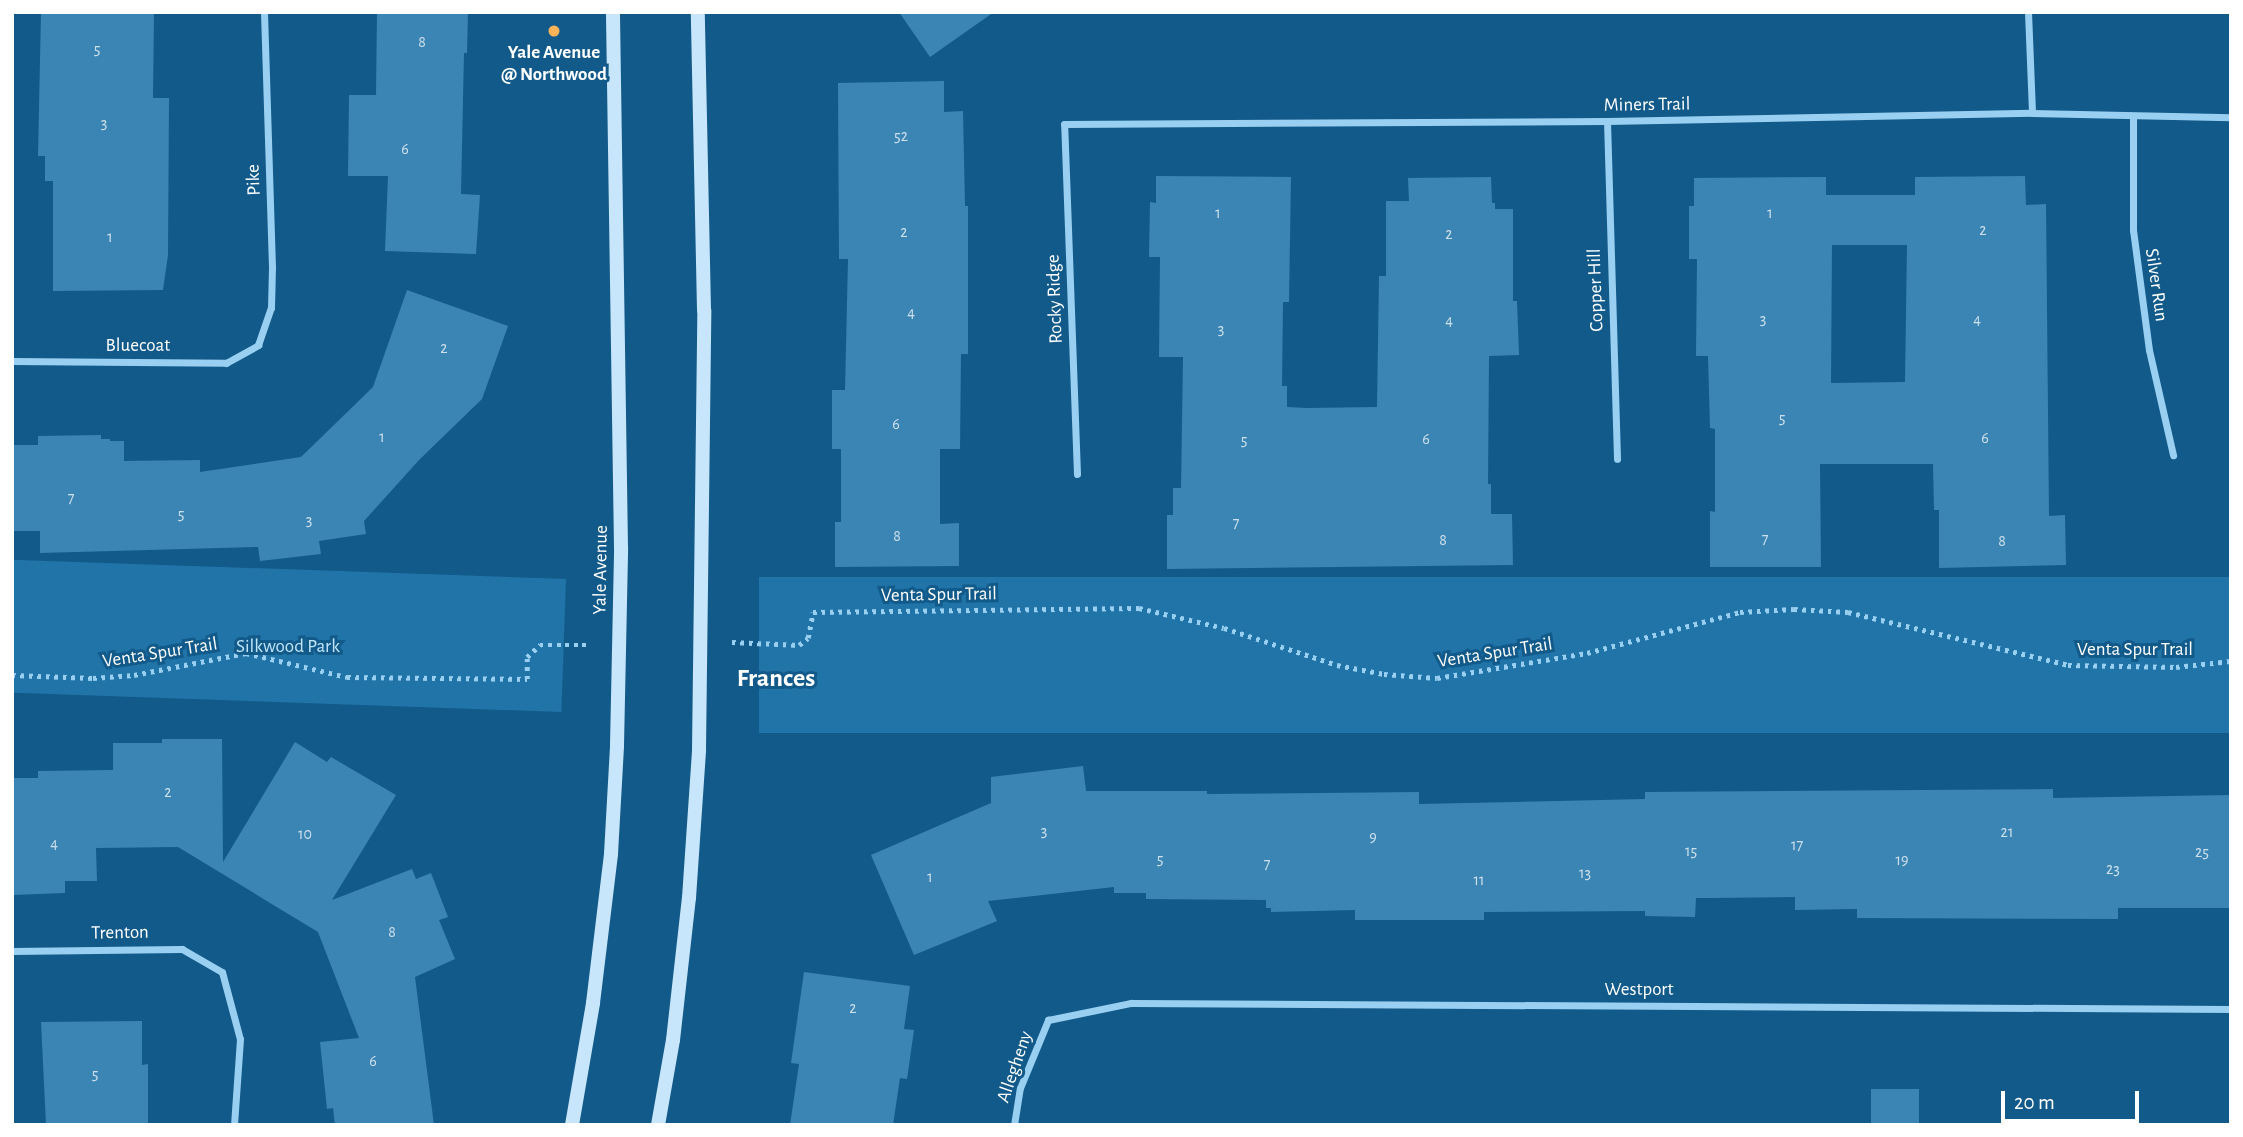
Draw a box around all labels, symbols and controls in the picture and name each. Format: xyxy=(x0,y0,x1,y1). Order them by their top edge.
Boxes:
marker: Yale Avenue @ Northwood xyxy=(546,23,562,39)
house number: 8 xyxy=(418,32,426,52)
house number: 5 xyxy=(94,39,100,59)
place label: Yale Avenue @ Northwood xyxy=(501,42,607,86)
street label: Miners Trail xyxy=(1604,93,1690,117)
house number: 3 xyxy=(101,113,107,133)
house number: 52 xyxy=(894,126,908,146)
house number: 6 xyxy=(401,139,409,159)
street label: Pike xyxy=(242,164,266,196)
house number: 1 xyxy=(1215,203,1221,223)
house number: 1 xyxy=(1767,203,1773,223)
house number: 2 xyxy=(1979,220,1987,240)
house number: 2 xyxy=(900,222,908,242)
house number: 2 xyxy=(1445,224,1453,244)
house number: 1 xyxy=(107,227,113,247)
street label: Silver Run xyxy=(2140,247,2172,323)
street label: Copper Hill xyxy=(1583,248,1609,332)
street label: Rocky Ridge xyxy=(1042,254,1068,344)
house number: 4 xyxy=(907,302,915,322)
house number: 3 xyxy=(1760,309,1766,329)
house number: 4 xyxy=(1973,309,1981,329)
house number: 4 xyxy=(1445,310,1453,330)
house number: 3 xyxy=(1218,319,1224,339)
street label: Bluecoat xyxy=(106,335,170,357)
house number: 2 xyxy=(440,338,448,358)
house number: 5 xyxy=(1779,408,1785,428)
house number: 6 xyxy=(892,414,900,434)
house number: 1 xyxy=(379,427,385,447)
house number: 6 xyxy=(1981,428,1989,448)
house number: 6 xyxy=(1422,429,1430,449)
house number: 5 xyxy=(1241,430,1247,450)
house number: 7 xyxy=(68,488,74,508)
house number: 5 xyxy=(178,504,184,524)
house number: 3 xyxy=(306,510,312,530)
house number: 7 xyxy=(1233,513,1239,533)
street label: Yale Avenue xyxy=(589,525,613,615)
house number: 8 xyxy=(893,526,901,546)
house number: 7 xyxy=(1762,529,1768,549)
house number: 8 xyxy=(1439,530,1447,550)
house number: 8 xyxy=(1998,531,2006,551)
street label: Venta Spur Trail xyxy=(881,583,997,607)
street label: Venta Spur Trail xyxy=(101,633,219,673)
street label: Venta Spur Trail xyxy=(1436,633,1554,673)
park label: Silkwood Park xyxy=(236,636,340,658)
street label: Venta Spur Trail xyxy=(2077,639,2193,661)
district label: Frances xyxy=(737,663,815,695)
house number: 2 xyxy=(164,782,172,802)
house number: 3 xyxy=(1041,821,1047,841)
house number: 21 xyxy=(2001,822,2013,842)
house number: 10 xyxy=(298,824,312,844)
house number: 9 xyxy=(1369,827,1377,847)
house number: 4 xyxy=(50,833,58,853)
house number: 17 xyxy=(1791,835,1803,855)
house number: 15 xyxy=(1685,841,1697,861)
house number: 25 xyxy=(2195,842,2209,862)
house number: 5 xyxy=(1157,849,1163,869)
house number: 19 xyxy=(1895,850,1909,870)
house number: 7 xyxy=(1264,854,1270,874)
house number: 23 xyxy=(2106,859,2120,879)
house number: 13 xyxy=(1579,863,1591,883)
house number: 1 xyxy=(927,867,933,887)
house number: 11 xyxy=(1473,870,1485,890)
street label: Trenton xyxy=(91,921,149,945)
house number: 8 xyxy=(388,922,396,942)
street label: Westport xyxy=(1605,979,1673,1001)
house number: 2 xyxy=(849,998,857,1018)
street label: Allegheny xyxy=(992,1028,1038,1106)
house number: 6 xyxy=(369,1051,377,1071)
house number: 5 xyxy=(92,1064,98,1084)
scale bar xyxy=(2005,1078,2143,1122)
text: 20 m xyxy=(2014,1092,2055,1113)

